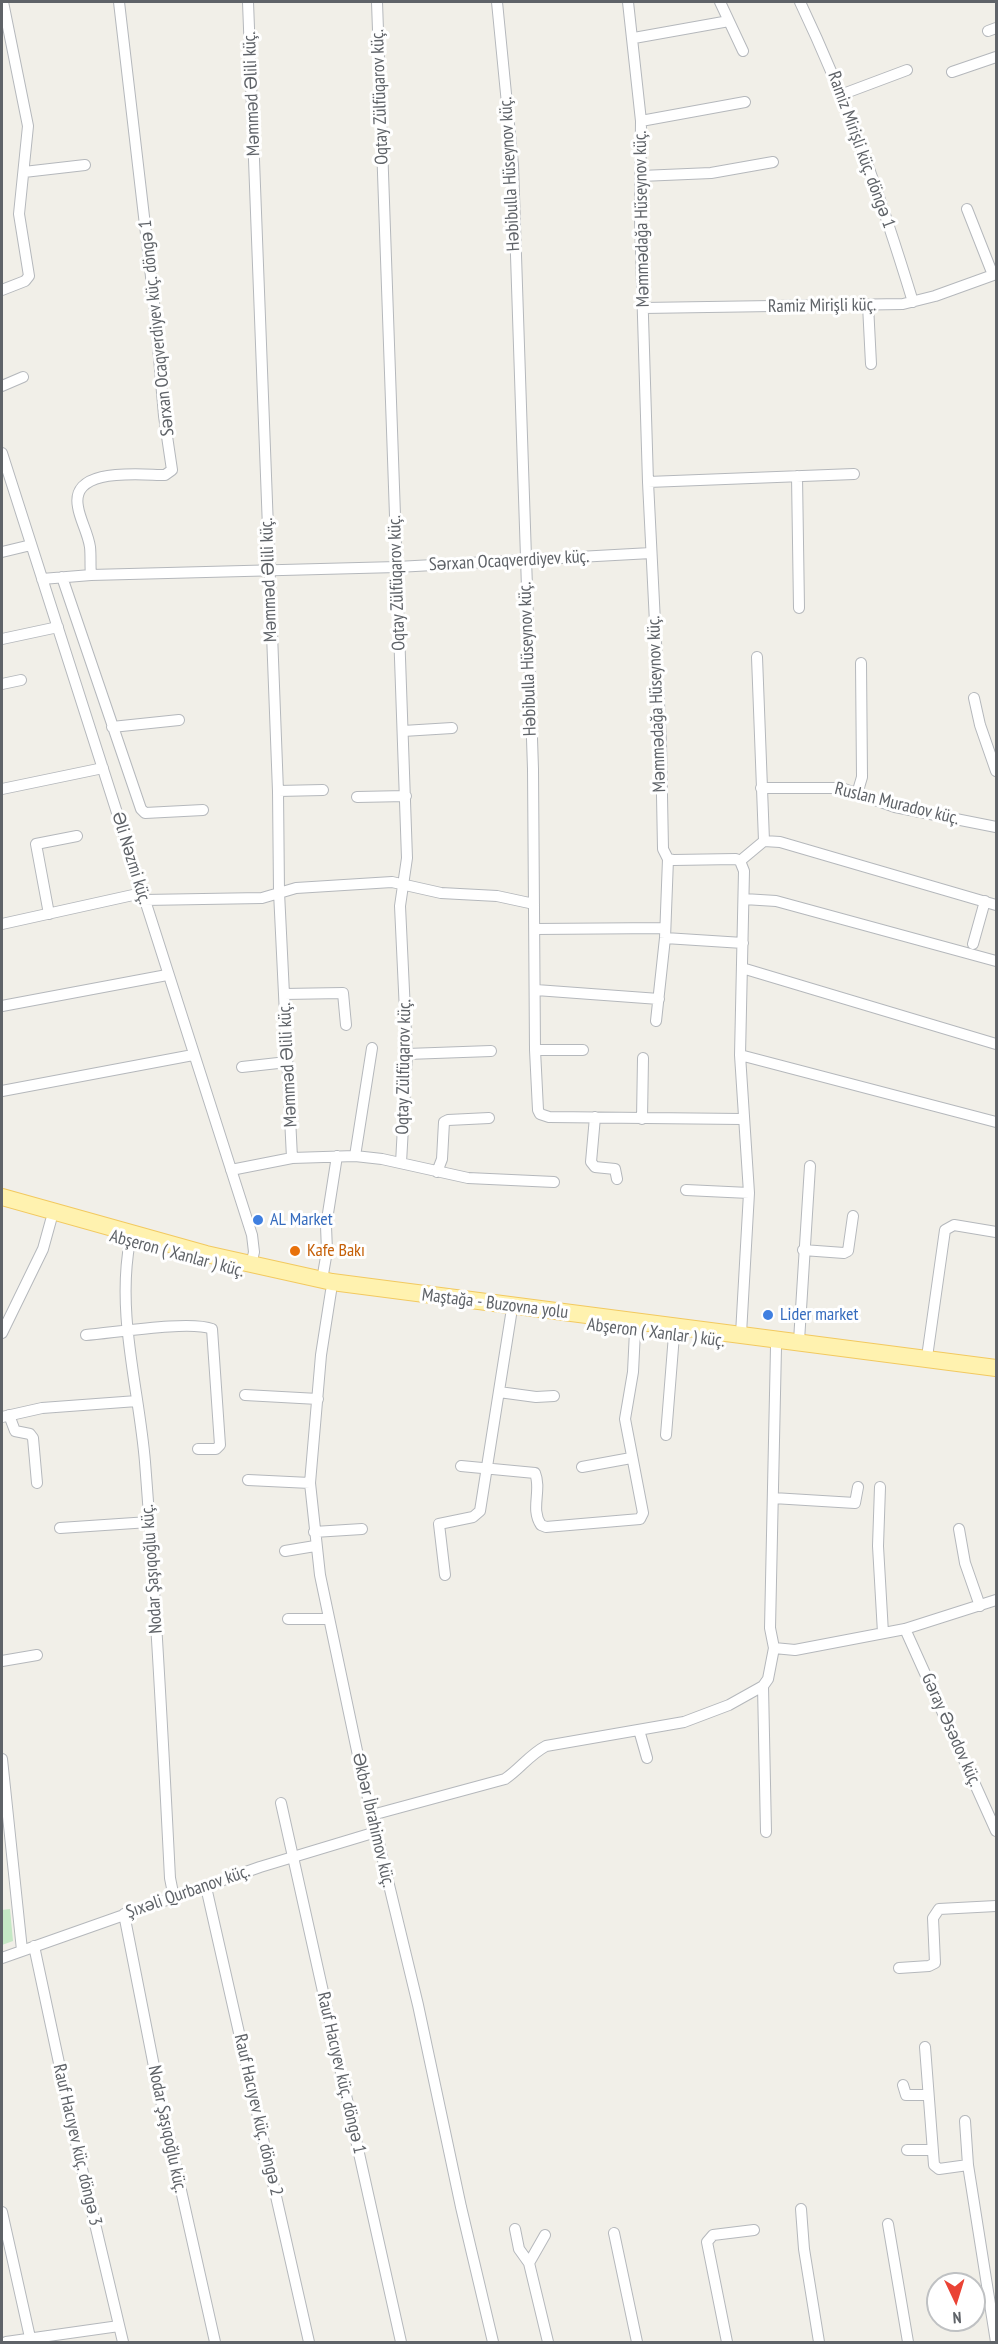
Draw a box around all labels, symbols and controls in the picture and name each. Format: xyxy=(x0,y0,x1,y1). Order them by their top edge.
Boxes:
street label: Oqtay Zülfüqarov küç. xyxy=(367,29,393,165)
street label: Məmməd Əlili küç. xyxy=(239,31,265,157)
street label: Ramiz Mirişli küç. döngə 1 xyxy=(823,69,899,231)
street label: Həbibulla Hüseynov küç. xyxy=(495,96,525,252)
street label: Məmmədağa Hüseynov küç. xyxy=(630,130,654,308)
street label: Sərxan Ocaqverdiyev küç. döngə 1 xyxy=(135,219,179,437)
street label: Ramiz Mirişli küç. xyxy=(768,294,876,318)
street label: Oqtay Zülfüqarov küç. xyxy=(384,515,410,651)
street label: Məmməd Əlili küç. xyxy=(256,517,282,643)
street label: Sərxan Ocaqverdiyev küç. xyxy=(428,546,590,576)
street label: Həbibulla Hüseynov küç. xyxy=(515,581,541,737)
street label: Məmmədağa Hüseynov küç. xyxy=(643,615,671,793)
street label: Ruslan Muradov küç. xyxy=(832,778,962,830)
street label: Əli Nəzmi küç. xyxy=(107,809,155,907)
street label: Oqtay Zülfüqarov küç. xyxy=(392,999,416,1135)
street label: Məmməd Əlili küç. xyxy=(274,1002,302,1128)
place label: AL Market xyxy=(270,1209,333,1231)
marker: AL Market xyxy=(251,1213,265,1227)
street label: Abşeron ( Xanlar ) küç. xyxy=(107,1226,247,1282)
place label: Kafe Bakı xyxy=(307,1240,365,1262)
marker: Kafe Bakı xyxy=(288,1244,302,1258)
street label: Maştağa - Buzovna yolu xyxy=(421,1284,569,1324)
place label: Lider market xyxy=(780,1304,858,1326)
marker: Lider market xyxy=(761,1308,775,1322)
street label: Abşeron ( Xanlar ) küç. xyxy=(586,1314,726,1352)
street label: Nodar Şaşıqoğlu küç. xyxy=(137,1504,167,1634)
street label: Gəray Əsədov küç. xyxy=(916,1670,986,1790)
street label: Əkbər İbrahimov küç. xyxy=(347,1751,399,1889)
street label: Şıxəli Qurbanov küç. xyxy=(123,1861,253,1923)
street label: Rauf Hacıyev küç. döngə 1 xyxy=(312,1990,370,2156)
street label: Rauf Hacıyev küç. döngə 2 xyxy=(229,2032,287,2198)
street label: Rauf Hacıyev küç. döngə 3 xyxy=(48,2062,106,2228)
street label: Nodar Şaşıqoğlu küç. xyxy=(143,2063,191,2195)
north arrow xyxy=(926,2272,986,2332)
text: N xyxy=(952,2308,962,2328)

